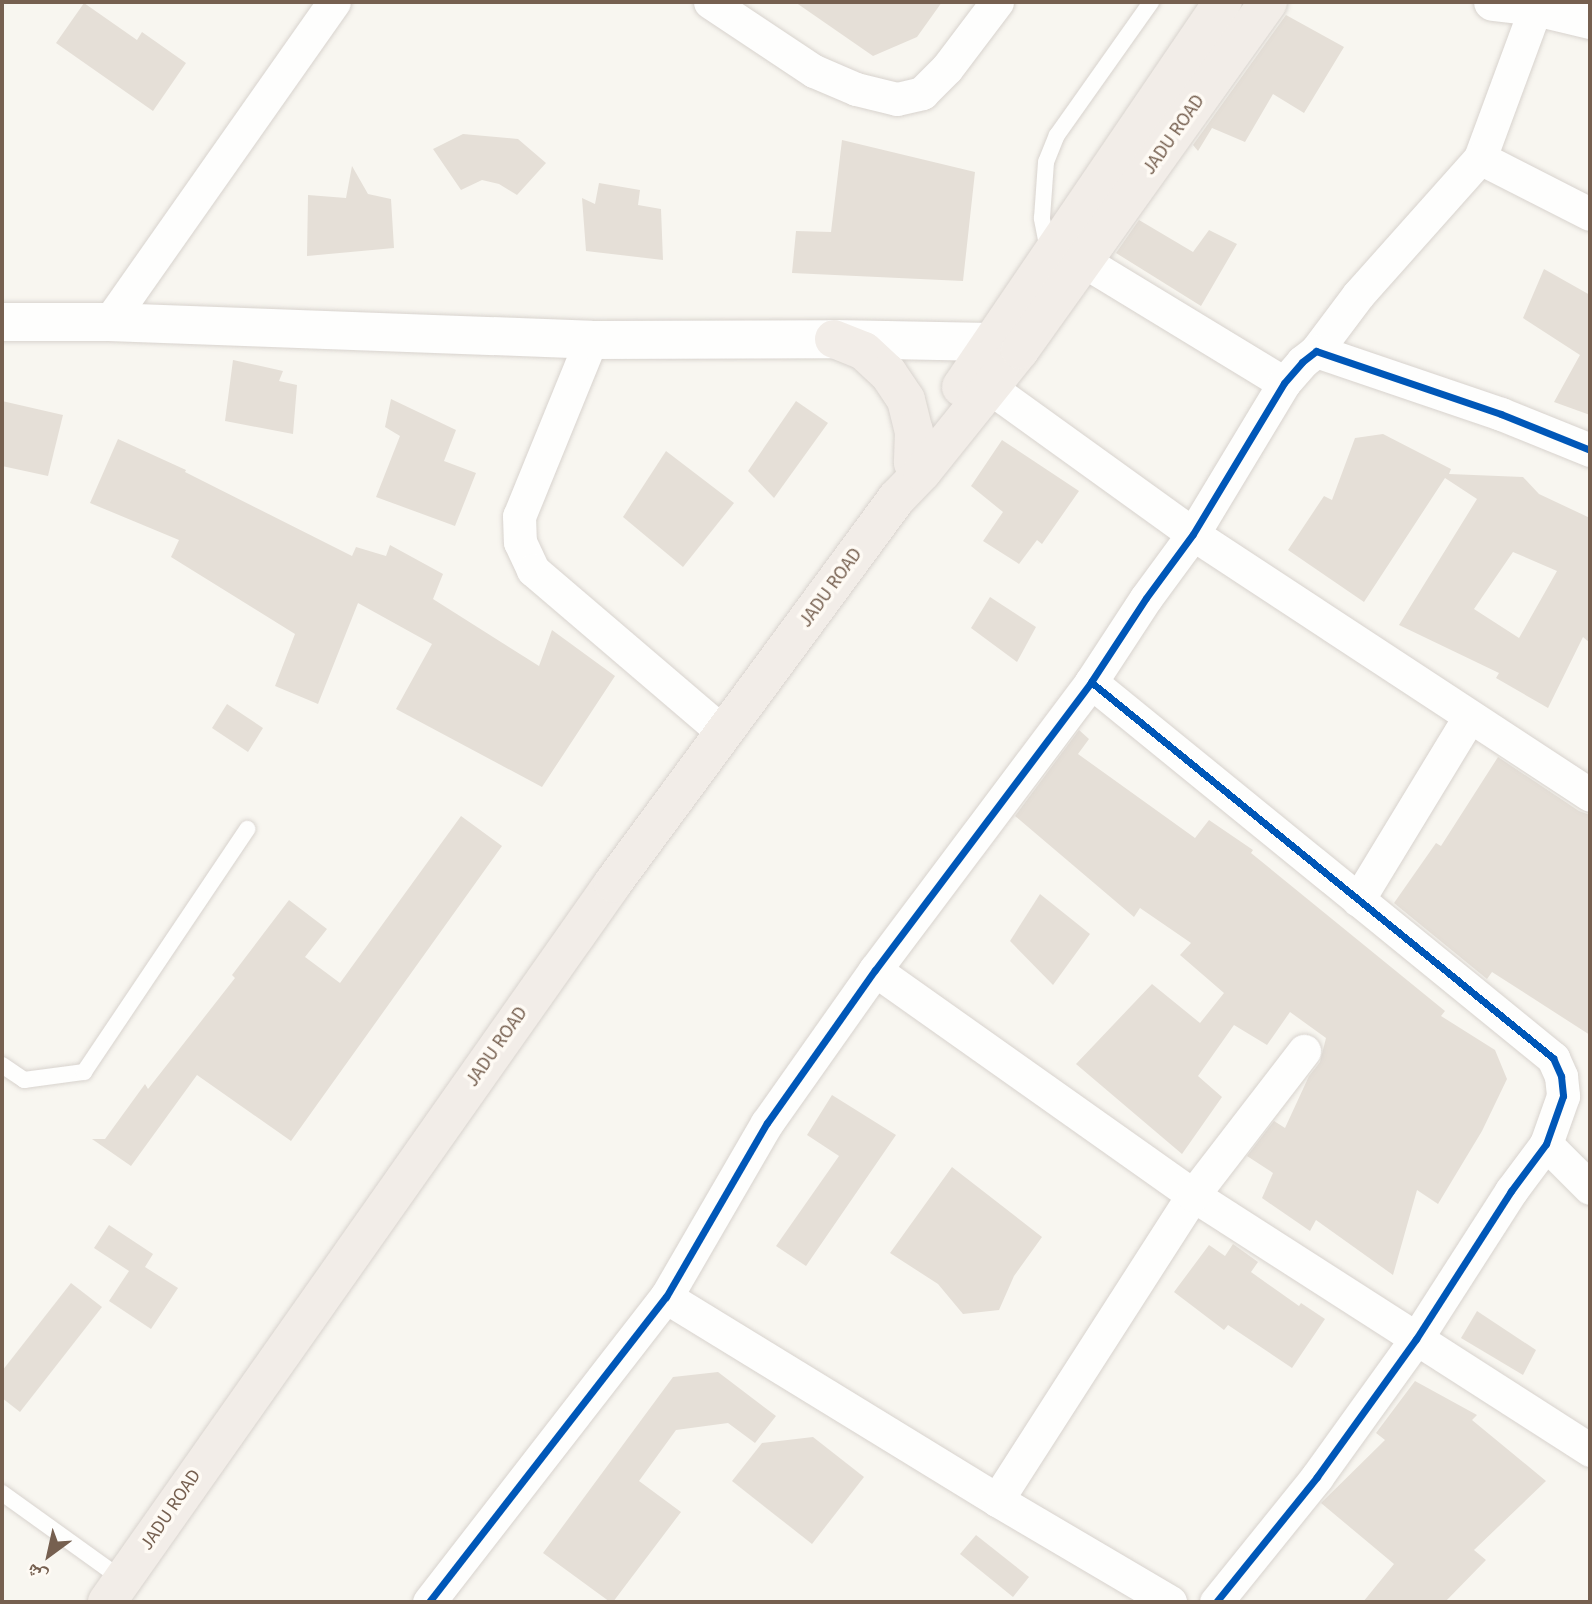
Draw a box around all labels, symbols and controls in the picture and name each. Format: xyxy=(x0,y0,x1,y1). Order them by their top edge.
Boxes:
street label: JADU ROAD xyxy=(1138,91,1210,179)
street label: JADU ROAD xyxy=(795,544,867,632)
street label: JADU ROAD xyxy=(461,1003,533,1091)
street label: JADU ROAD xyxy=(136,1465,206,1555)
north arrow xyxy=(14,1520,84,1590)
text: ش xyxy=(21,1556,53,1590)

